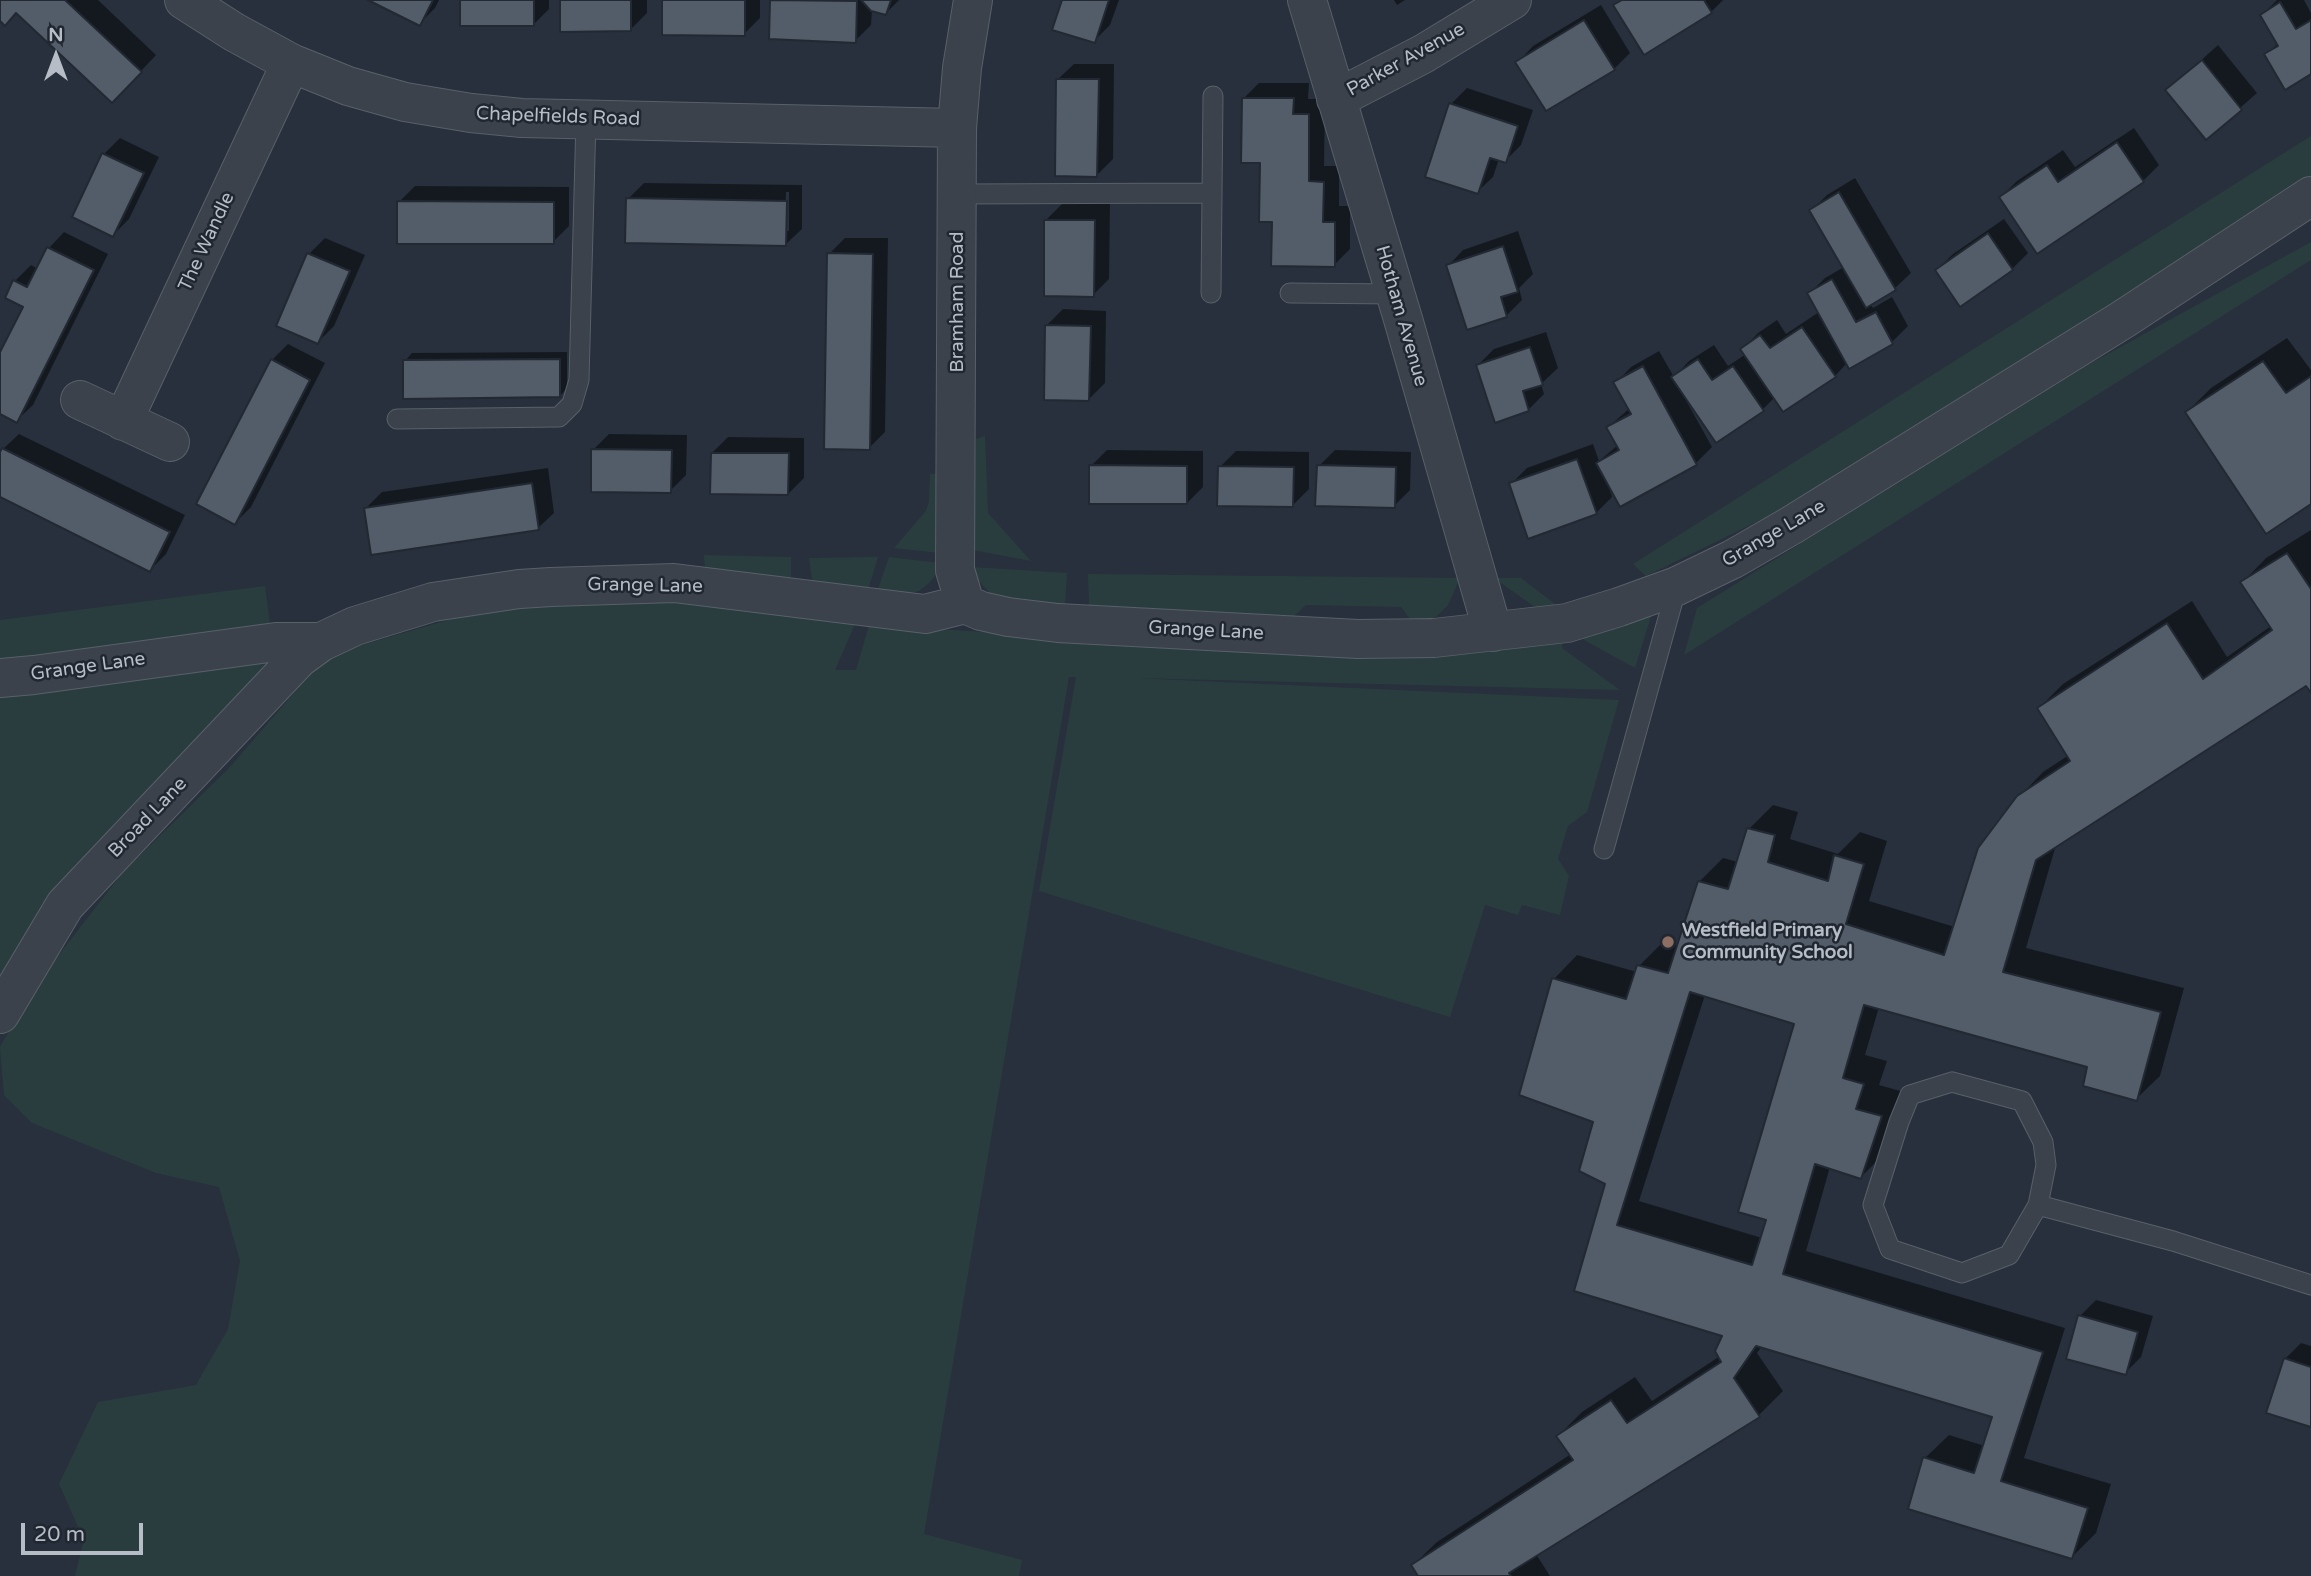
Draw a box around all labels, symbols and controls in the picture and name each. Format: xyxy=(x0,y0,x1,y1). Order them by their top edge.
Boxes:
street label: Parker Avenue xyxy=(1343,18,1469,102)
north arrow xyxy=(21,21,91,91)
text: N xyxy=(48,24,64,46)
street label: Chapelfields Road xyxy=(475,103,641,131)
street label: The Wandle xyxy=(174,189,240,295)
street label: Bramham Road xyxy=(947,232,969,372)
street label: Hotham Avenue xyxy=(1370,243,1432,389)
street label: Grange Lane xyxy=(1718,495,1830,573)
street label: Grange Lane xyxy=(587,574,703,598)
street label: Grange Lane xyxy=(1148,617,1264,645)
street label: Grange Lane xyxy=(29,648,147,686)
street label: Broad Lane xyxy=(104,773,192,863)
place label: Westfield Primary Community School xyxy=(1682,920,1853,964)
marker: Westfield Primary Community School xyxy=(1660,934,1676,950)
scale bar xyxy=(24,1510,147,1554)
text: 20 m xyxy=(34,1522,85,1547)

